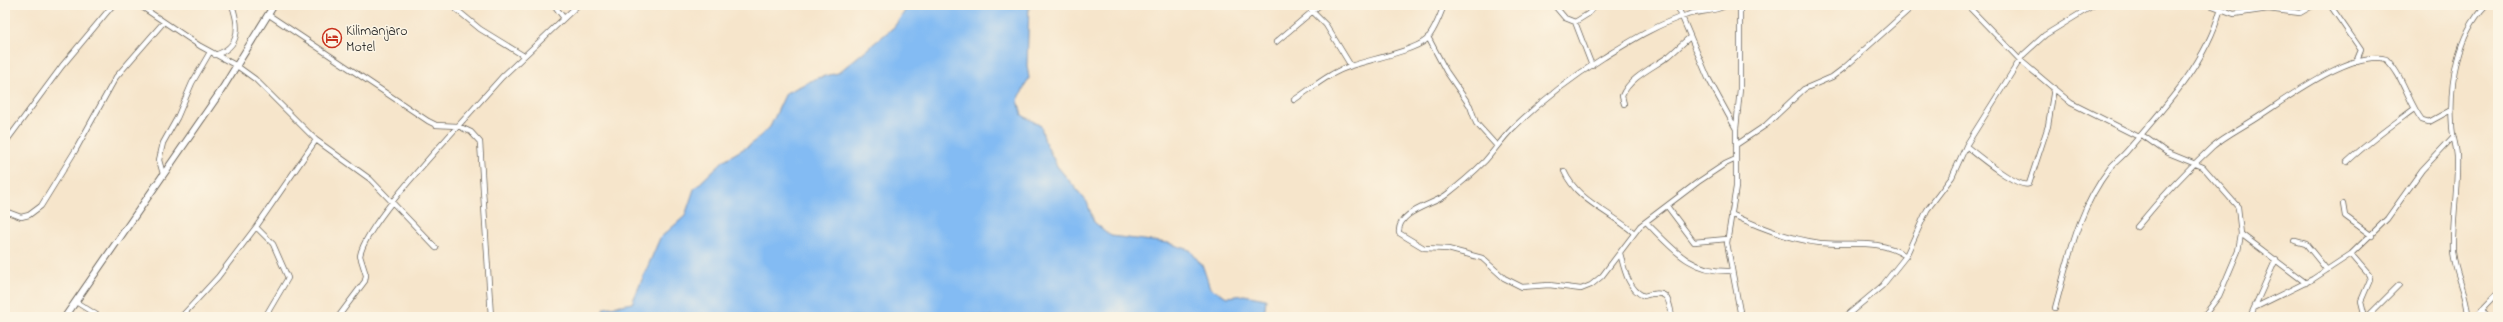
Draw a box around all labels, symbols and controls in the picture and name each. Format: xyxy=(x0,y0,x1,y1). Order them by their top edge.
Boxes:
place label: Kilimanjaro Motel xyxy=(346,21,408,58)
hotel icon: Kilimanjaro Motel xyxy=(321,27,343,49)

